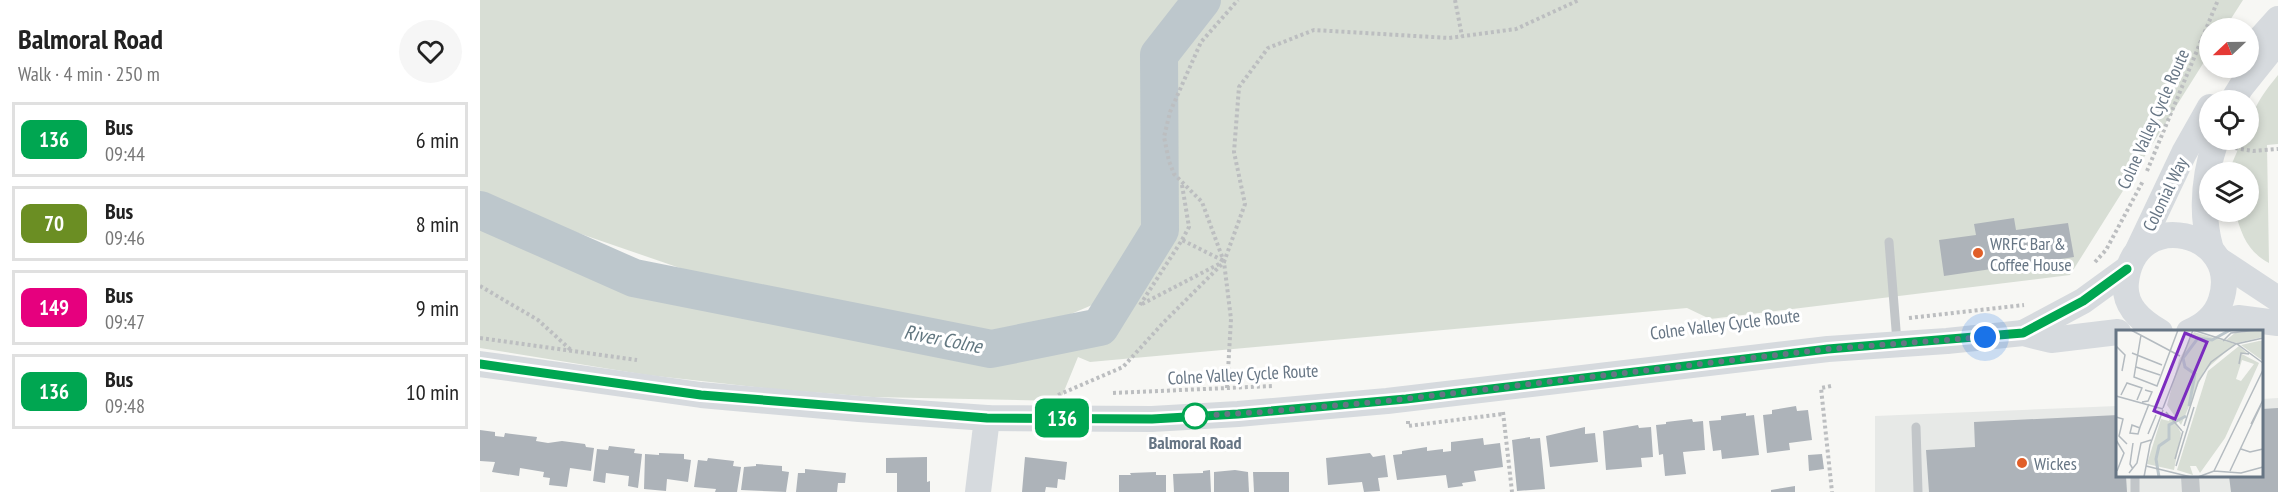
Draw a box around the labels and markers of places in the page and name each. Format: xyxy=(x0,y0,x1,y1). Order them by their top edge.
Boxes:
place label: WRFC Bar & Coffee House xyxy=(1990,232,2072,276)
marker: WRFC Bar & Coffee House xyxy=(1971,246,1985,260)
marker: Balmoral Road xyxy=(1182,403,1208,429)
place label: Balmoral Road xyxy=(1148,431,1242,454)
place label: Wickes xyxy=(2034,452,2077,475)
marker: Wickes xyxy=(2015,456,2029,470)

